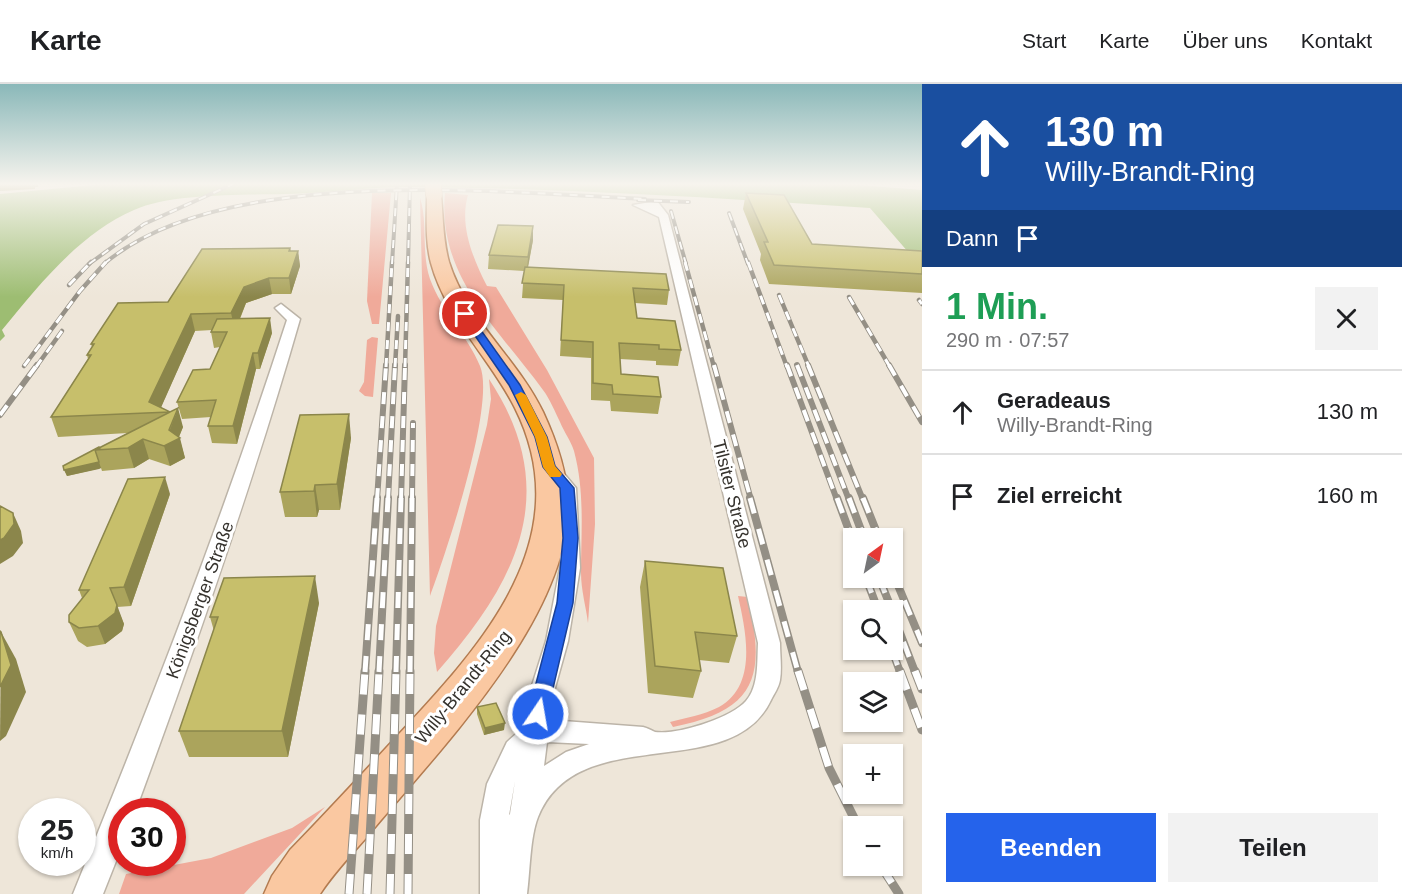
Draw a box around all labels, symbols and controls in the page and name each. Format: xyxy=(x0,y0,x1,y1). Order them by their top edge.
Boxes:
text: Karte xyxy=(30,25,102,56)
text: Start xyxy=(1022,29,1066,52)
text: Karte xyxy=(1099,29,1150,52)
text: Über uns xyxy=(1183,29,1268,52)
text: Kontakt xyxy=(1301,29,1372,52)
icon: ahead xyxy=(946,108,1024,186)
text: 130 m xyxy=(1045,108,1164,155)
text: Willy-Brandt-Ring xyxy=(1045,157,1255,187)
icon: arrive xyxy=(1011,222,1044,255)
text: Dann xyxy=(946,226,999,251)
text: 1 Min. xyxy=(946,286,1048,327)
button: close xyxy=(1315,287,1378,350)
pin xyxy=(439,288,490,339)
icon: arrive xyxy=(448,297,481,330)
text: 290 m · 07:57 xyxy=(946,329,1069,351)
text: Geradeaus xyxy=(997,388,1111,413)
icon: ahead xyxy=(946,396,979,429)
text: 130 m xyxy=(1317,399,1378,424)
text: Willy-Brandt-Ring xyxy=(997,414,1153,436)
street label: Tilsiter Straße xyxy=(709,438,755,550)
icon: arrive xyxy=(946,480,979,513)
text: Ziel erreicht xyxy=(997,483,1122,508)
text: 160 m xyxy=(1317,483,1378,508)
street label: Königsberger Straße xyxy=(162,519,238,681)
north arrow xyxy=(843,528,903,588)
map controls xyxy=(843,528,903,876)
button: search xyxy=(843,600,903,660)
street label: Willy-Brandt-Ring xyxy=(411,626,515,748)
button: layers xyxy=(843,672,903,732)
position arrow xyxy=(506,682,570,746)
button: + xyxy=(843,744,903,804)
speed limit sign: 30 xyxy=(108,798,186,876)
text: 25 xyxy=(40,813,74,846)
button: Beenden xyxy=(946,813,1156,882)
button: Teilen xyxy=(1168,813,1378,882)
button: − xyxy=(843,816,903,876)
text: km/h xyxy=(41,844,73,861)

